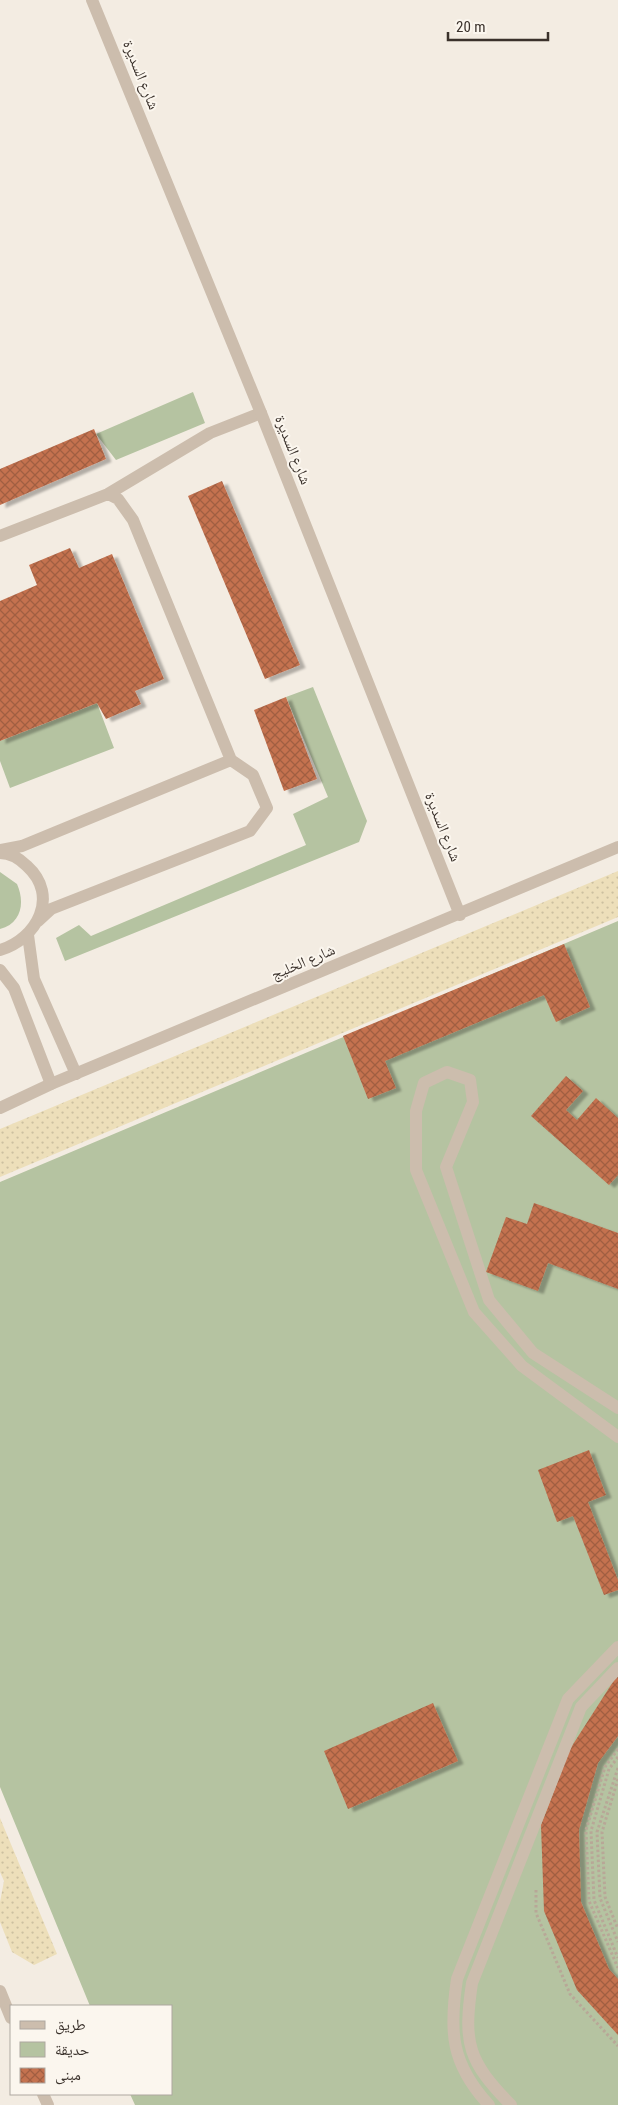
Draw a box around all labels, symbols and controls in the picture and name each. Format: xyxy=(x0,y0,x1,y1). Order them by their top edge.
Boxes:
scale bar xyxy=(448,10,548,42)
text: 20 m xyxy=(456,18,486,36)
street label: شارع السديرة xyxy=(118,38,163,113)
street label: شارع السديرة xyxy=(270,413,315,488)
street label: شارع السديرة xyxy=(420,790,465,865)
street label: شارع الخليج xyxy=(268,940,338,984)
legend xyxy=(10,2005,172,2095)
text: طريق xyxy=(55,2016,86,2035)
text: حديقة xyxy=(55,2041,90,2059)
text: مبنى xyxy=(55,2066,81,2085)

